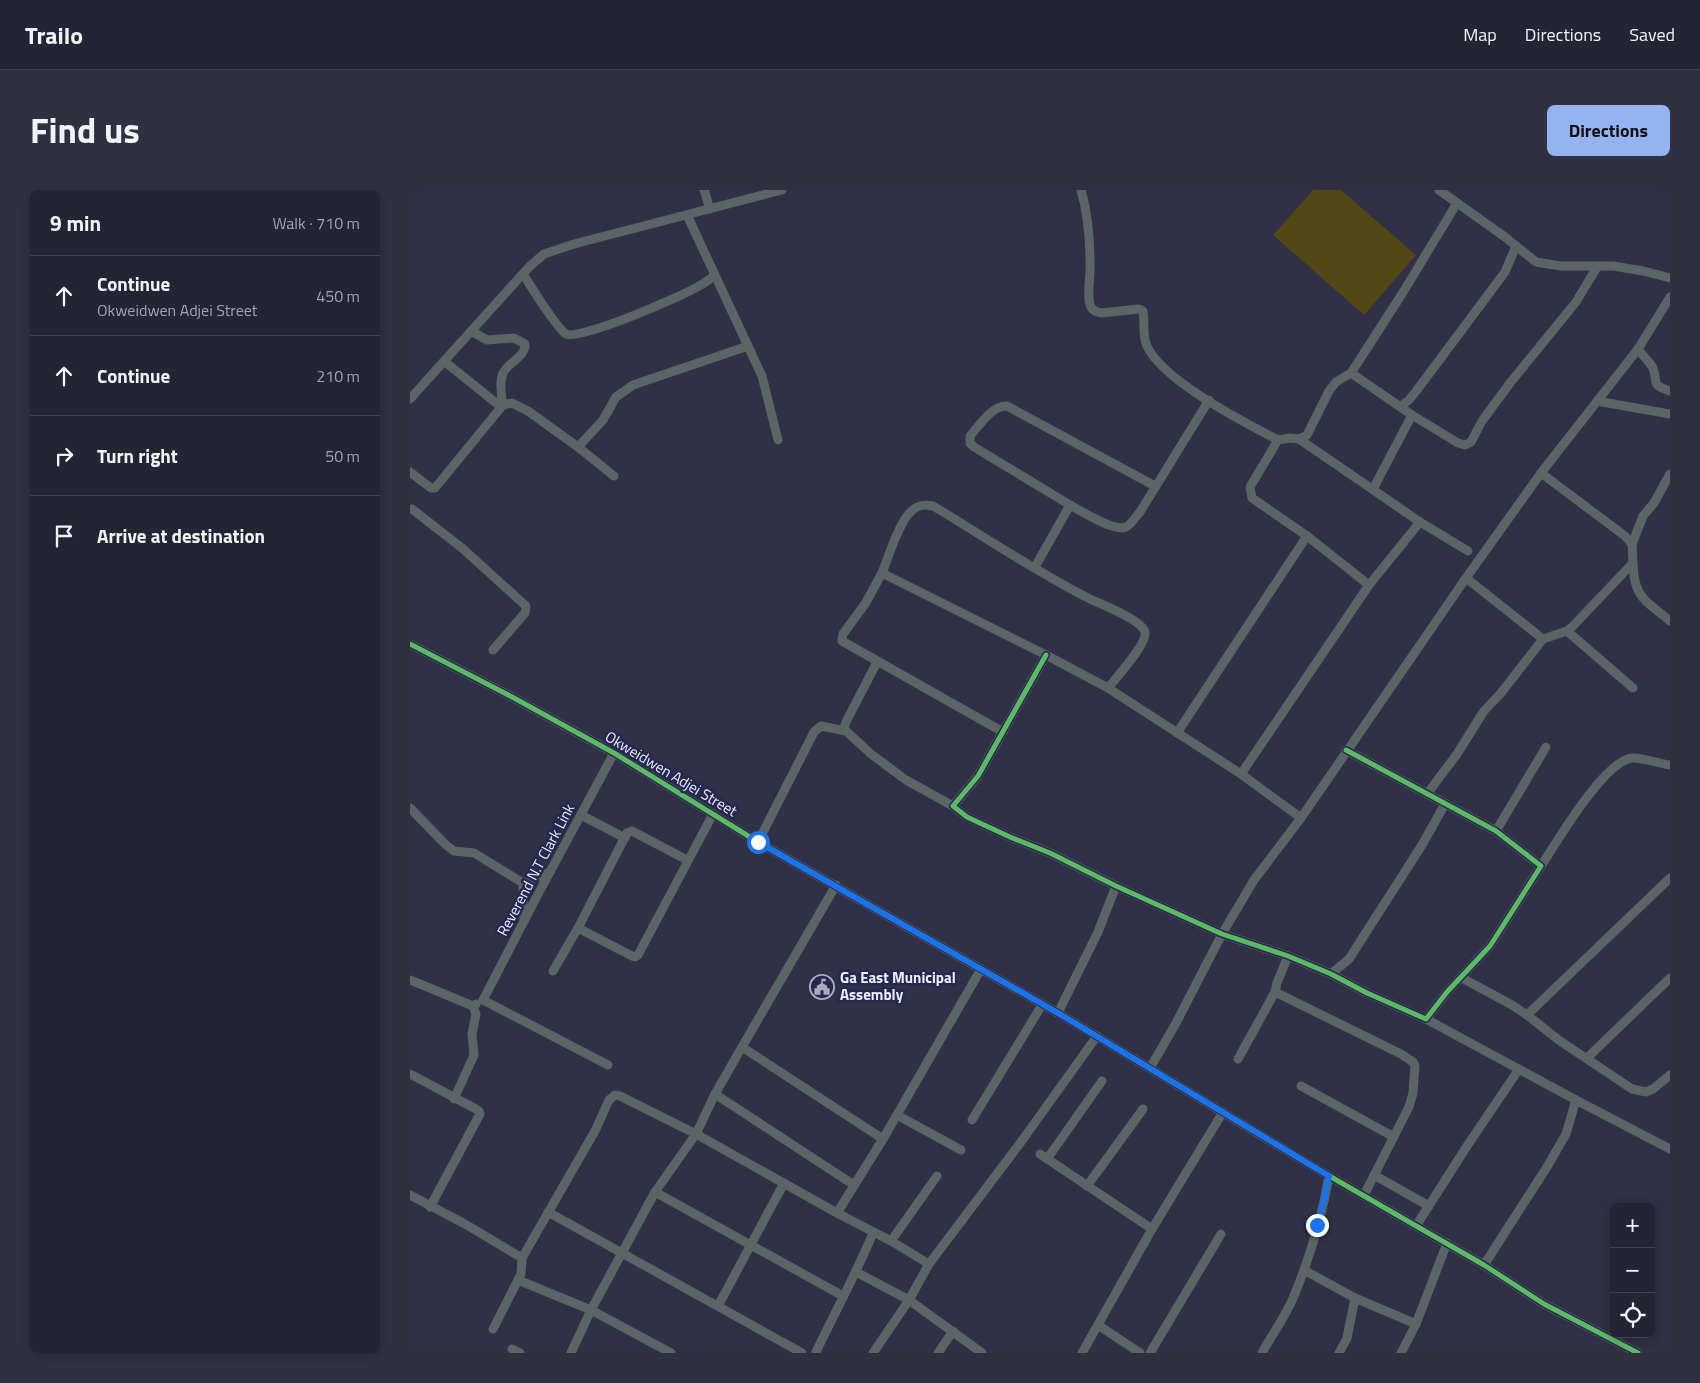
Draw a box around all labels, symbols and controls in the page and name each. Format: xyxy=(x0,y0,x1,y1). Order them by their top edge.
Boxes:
text: Trailo xyxy=(25,17,83,53)
text: Map xyxy=(1463,21,1497,48)
text: Directions xyxy=(1525,21,1601,48)
text: Saved xyxy=(1629,21,1675,48)
text: Find us xyxy=(30,103,140,157)
button: Directions xyxy=(1547,105,1670,156)
text: 9 min xyxy=(50,207,101,239)
text: Walk · 710 m xyxy=(272,211,360,235)
text: Continue xyxy=(97,269,170,298)
icon: ahead xyxy=(50,282,78,310)
text: 450 m xyxy=(316,284,360,308)
text: Okweidwen Adjei Street xyxy=(97,298,257,322)
text: Continue xyxy=(97,361,170,390)
icon: ahead xyxy=(50,362,78,390)
text: 210 m xyxy=(316,364,360,388)
text: Turn right xyxy=(97,441,178,470)
icon: right xyxy=(50,442,78,470)
text: 50 m xyxy=(325,444,360,468)
text: Arrive at destination xyxy=(97,521,265,550)
icon: arrive xyxy=(50,522,78,550)
street label: Okweidwen Adjei Street xyxy=(601,725,742,823)
street label: Reverend N.T Clark Link xyxy=(491,799,580,940)
route start xyxy=(747,831,770,854)
place label: Ga East Municipal Assembly xyxy=(840,966,956,1006)
public building icon: Ga East Municipal Assembly xyxy=(809,974,835,1000)
map controls xyxy=(1610,1203,1655,1338)
button: + xyxy=(1610,1203,1655,1248)
route end xyxy=(1306,1214,1329,1237)
button: − xyxy=(1610,1248,1655,1293)
button: locate xyxy=(1610,1293,1655,1338)

